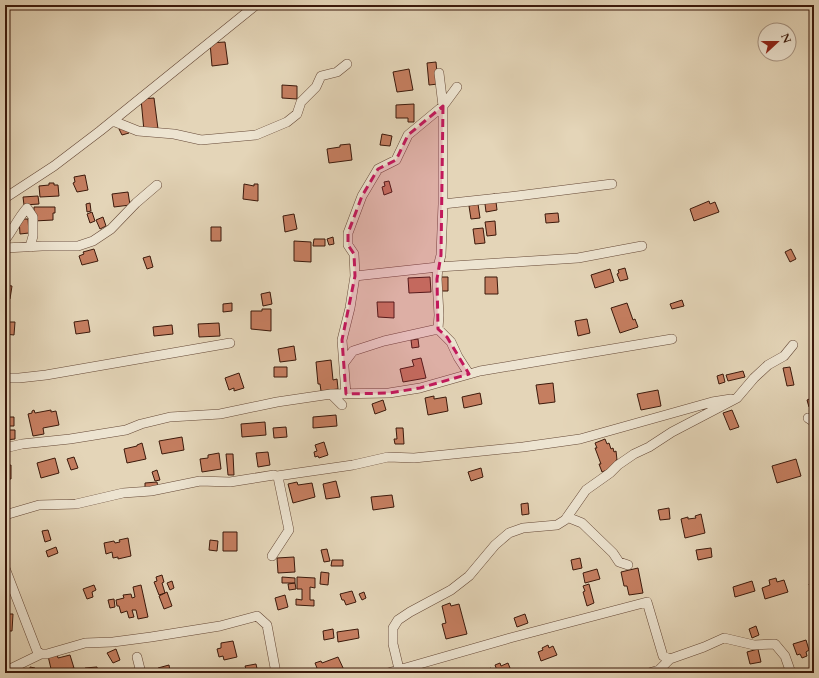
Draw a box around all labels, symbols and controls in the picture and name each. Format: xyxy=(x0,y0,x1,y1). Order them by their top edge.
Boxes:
north arrow xyxy=(757,22,797,62)
text: N xyxy=(777,31,795,46)

